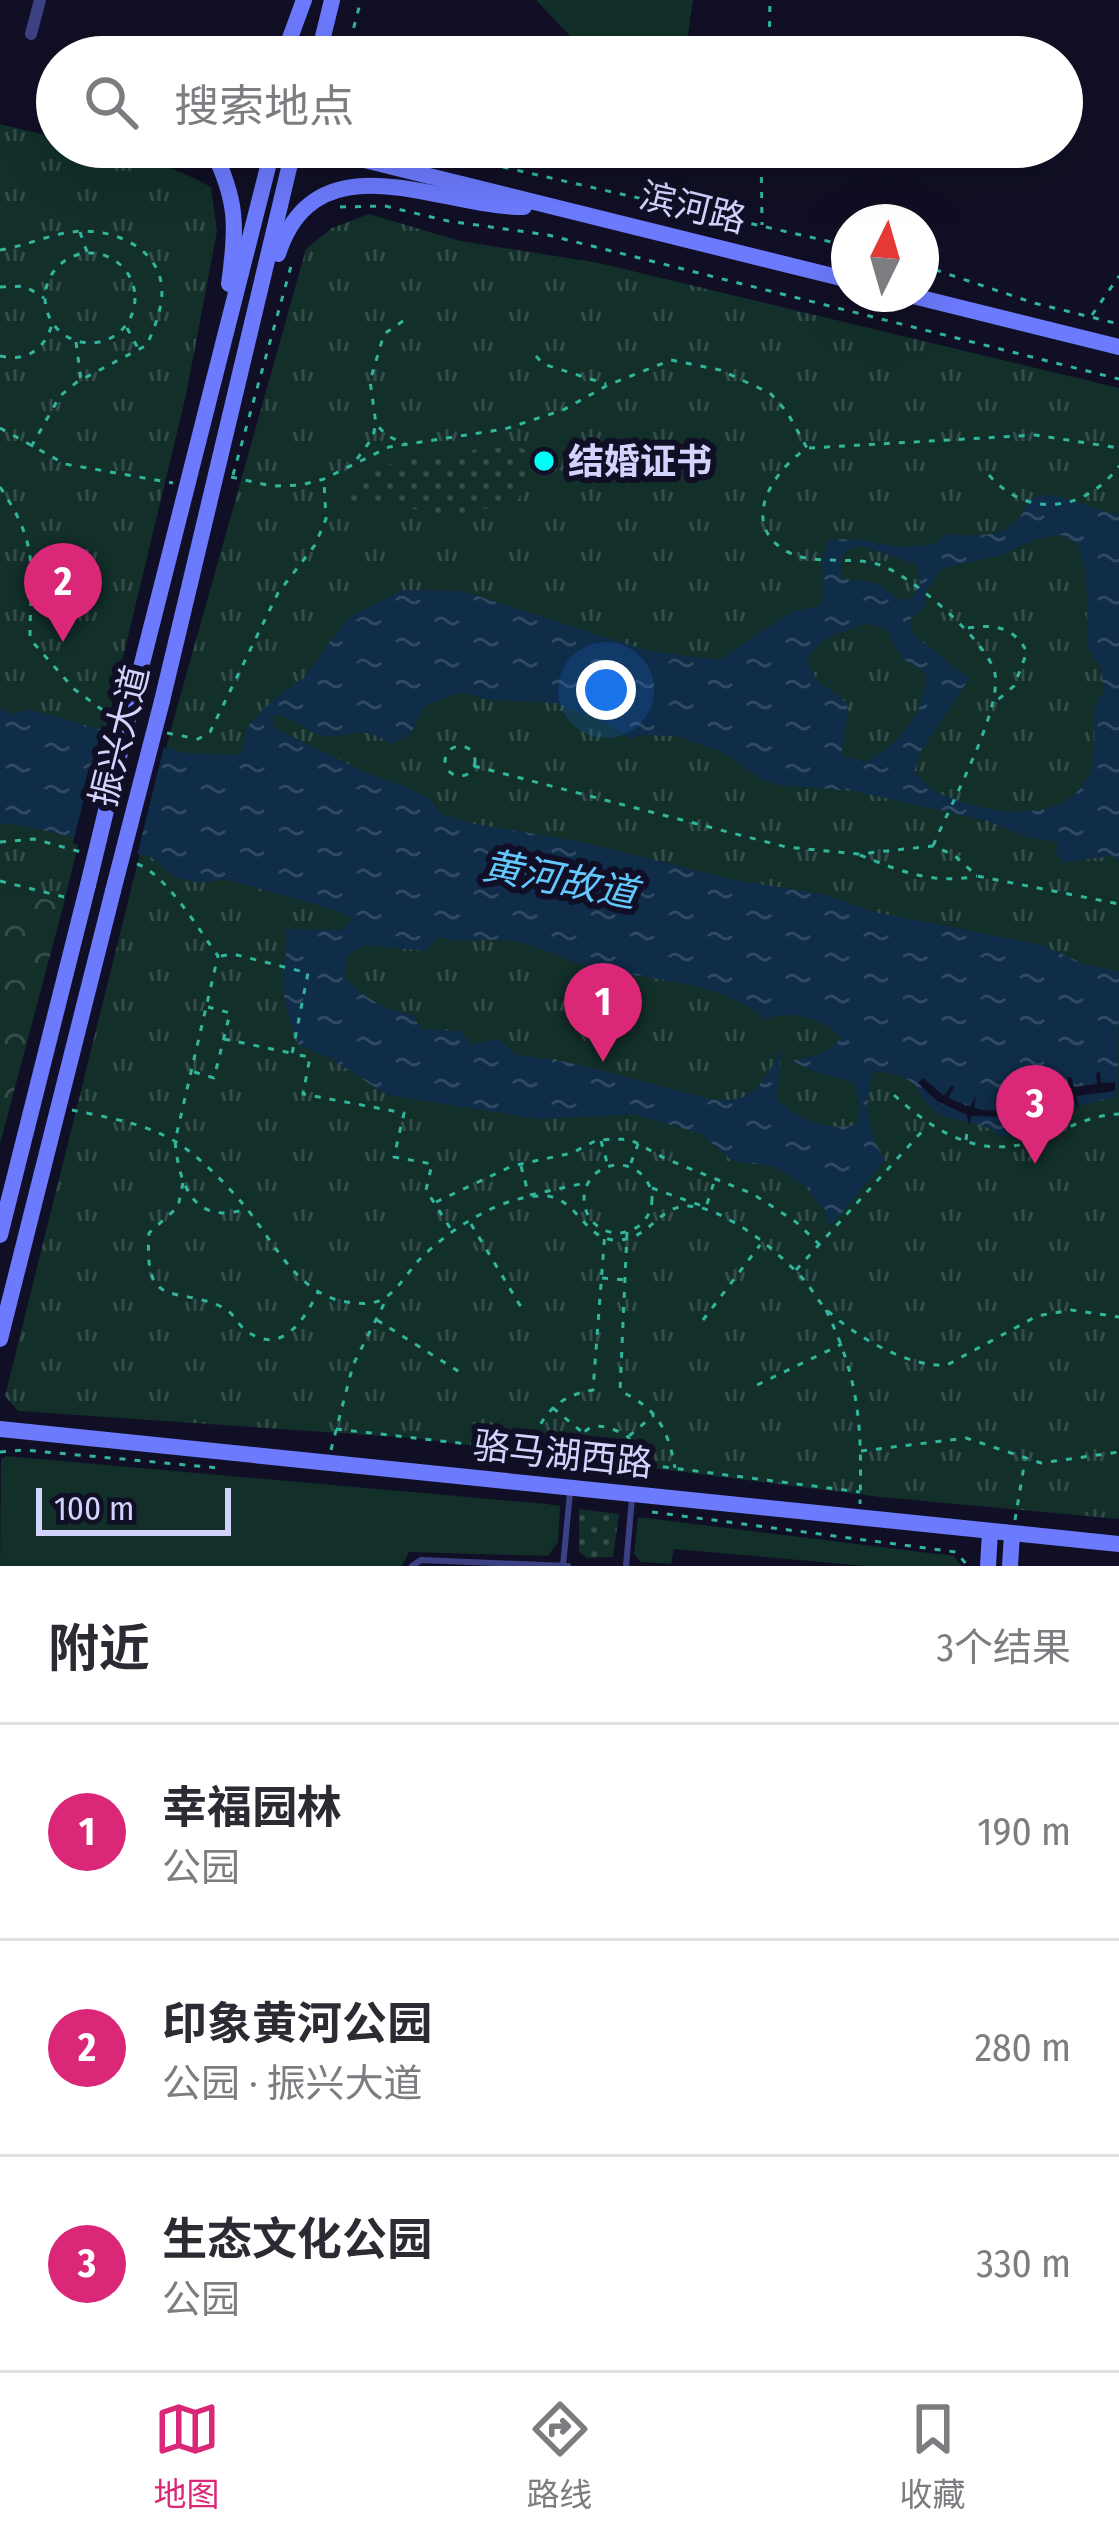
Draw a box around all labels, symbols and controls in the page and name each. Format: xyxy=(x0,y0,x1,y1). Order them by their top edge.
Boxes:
search box xyxy=(36,36,1083,168)
icon: search xyxy=(78,69,144,135)
text: 搜索地点 xyxy=(174,80,354,134)
street label: 滨河路 xyxy=(635,174,750,242)
north arrow xyxy=(831,204,939,312)
place label: 结婚证书 xyxy=(568,440,712,484)
marker: 结婚证书 xyxy=(531,448,557,474)
pin: 2 xyxy=(24,543,102,642)
your location xyxy=(576,660,636,720)
street label: 振兴大道 xyxy=(81,661,159,811)
water label: 黄河故道 xyxy=(479,843,646,918)
pin: 1 xyxy=(564,963,642,1062)
pin: 3 xyxy=(996,1065,1074,1164)
street label: 骆马湖西路 xyxy=(471,1424,655,1486)
scale bar xyxy=(36,1482,231,1535)
text: 100 m xyxy=(54,1489,134,1529)
text: 附近 xyxy=(48,1618,150,1680)
text: 3个结果 xyxy=(936,1625,1071,1671)
text: 幸福园林 xyxy=(162,1781,342,1835)
text: 1 xyxy=(79,1809,95,1855)
text: 190 m xyxy=(977,1809,1071,1855)
text: 公园 xyxy=(162,1845,240,1891)
text: 印象黄河公园 xyxy=(162,1997,432,2051)
text: 2 xyxy=(78,2025,96,2071)
text: 280 m xyxy=(975,2025,1071,2071)
text: 公园 · 振兴大道 xyxy=(162,2061,423,2107)
text: 生态文化公园 xyxy=(162,2213,432,2267)
text: 3 xyxy=(78,2241,96,2287)
text: 330 m xyxy=(976,2241,1071,2287)
text: 公园 xyxy=(162,2277,240,2323)
tab: 地图 xyxy=(154,2396,220,2516)
tab: 路线 xyxy=(527,2396,593,2516)
tab: 收藏 xyxy=(900,2396,966,2516)

